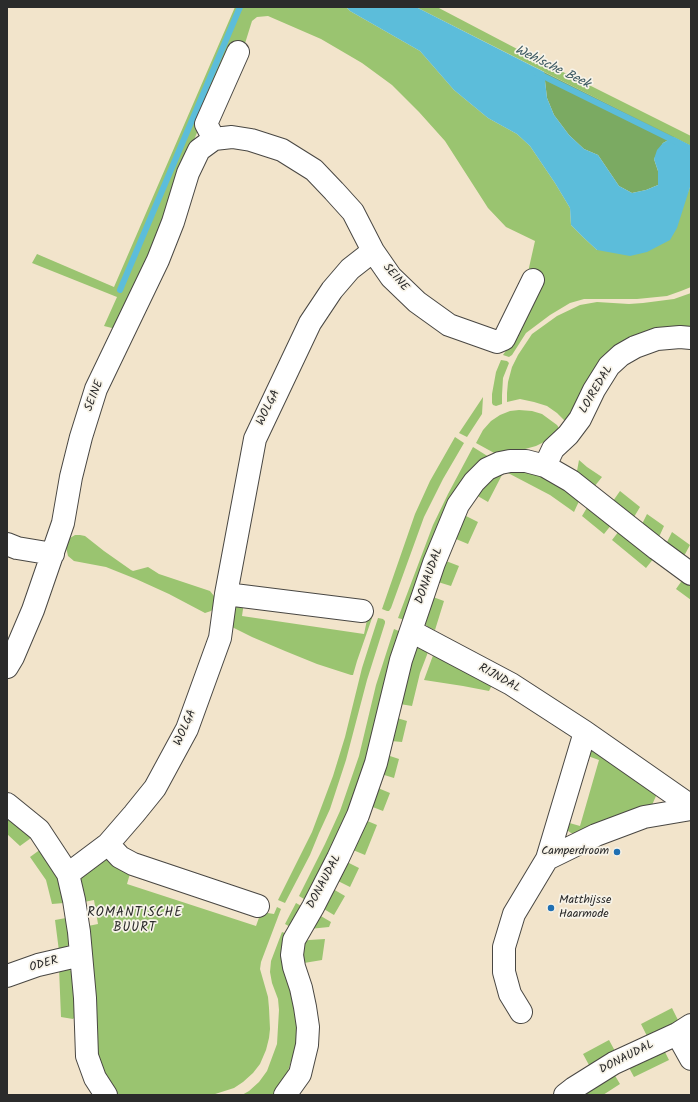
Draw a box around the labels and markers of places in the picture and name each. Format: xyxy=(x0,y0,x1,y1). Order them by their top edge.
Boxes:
place label: Camperdroom xyxy=(541,845,609,859)
marker: Camperdroom xyxy=(612,847,622,857)
place label: Matthijsse Haarmode xyxy=(559,894,611,922)
marker: Matthijsse Haarmode xyxy=(546,903,556,913)

